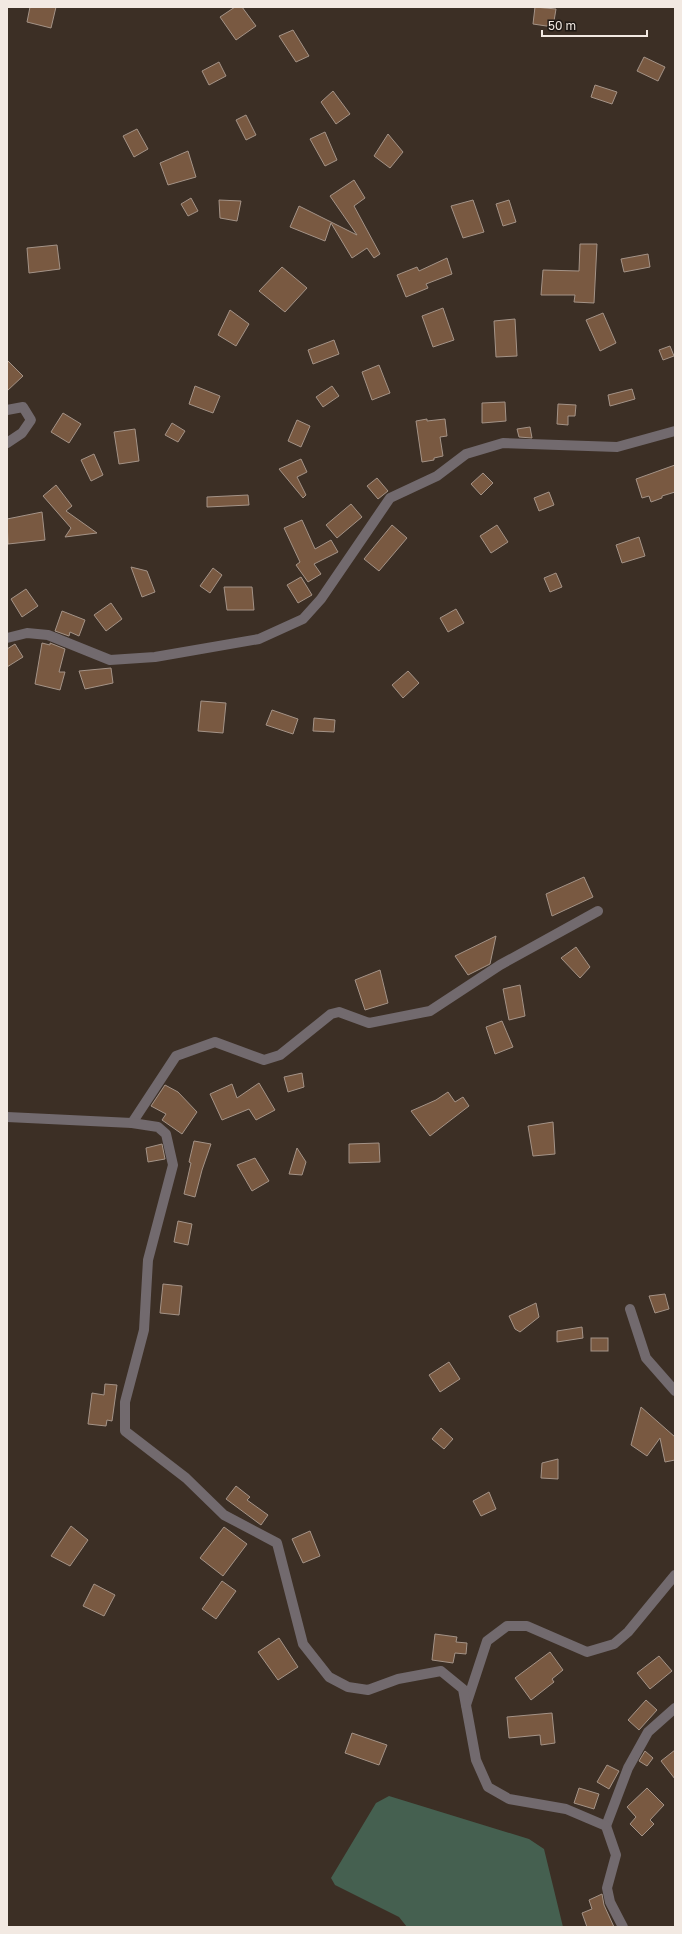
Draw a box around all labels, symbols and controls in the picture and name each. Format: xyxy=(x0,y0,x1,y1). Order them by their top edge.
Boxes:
scale bar xyxy=(542,12,647,38)
text: 50 m xyxy=(548,18,576,33)

